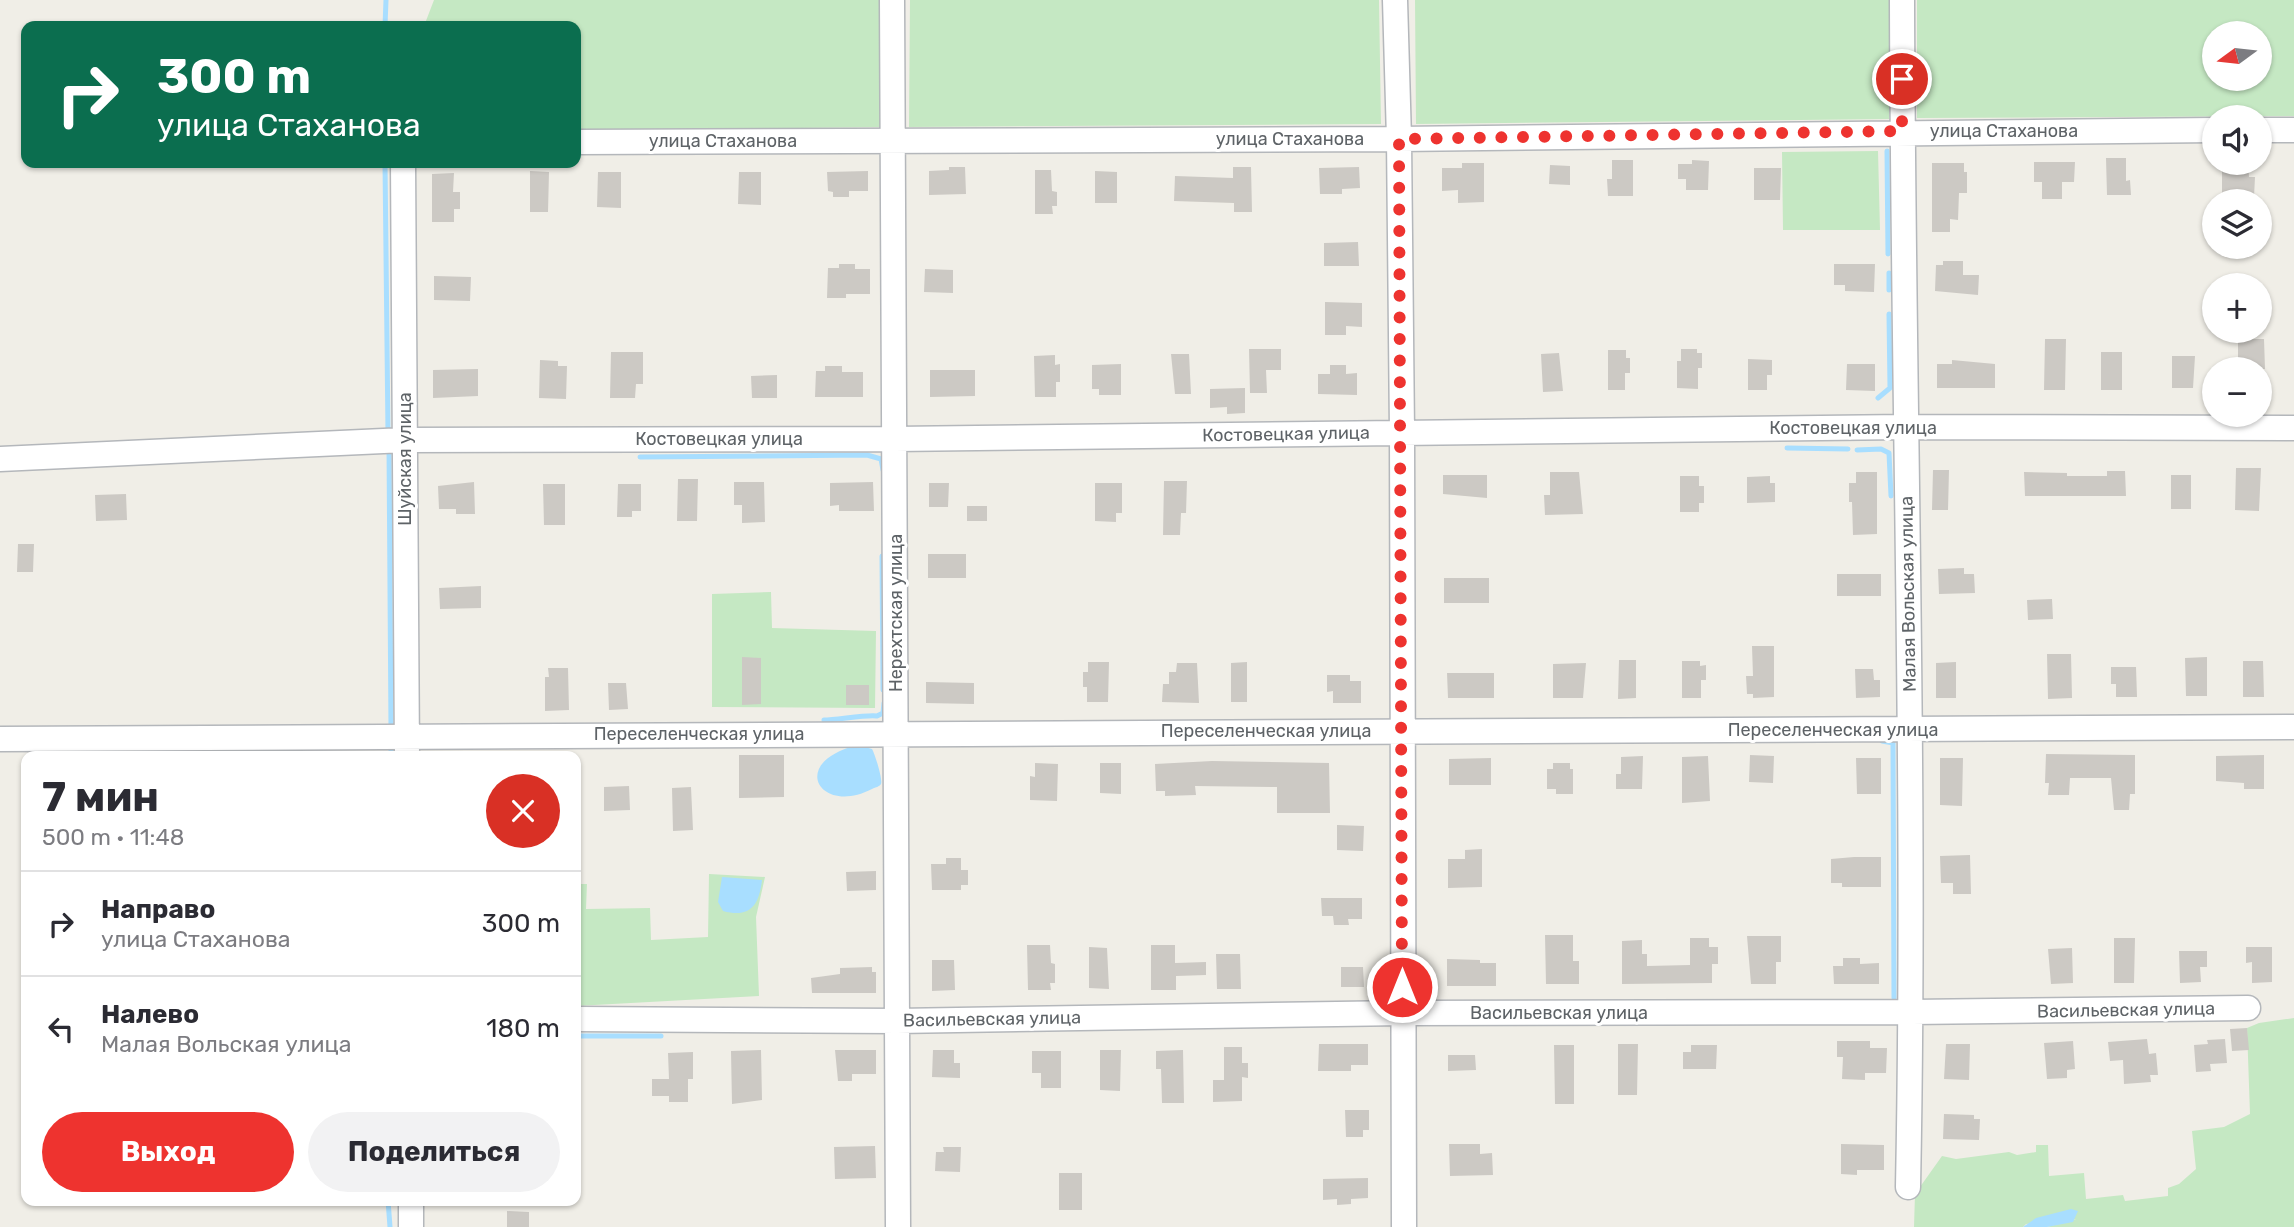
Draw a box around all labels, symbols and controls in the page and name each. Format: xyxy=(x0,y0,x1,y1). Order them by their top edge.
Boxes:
north arrow xyxy=(2202,21,2272,91)
map controls xyxy=(2202,21,2272,427)
text: 300 m xyxy=(157,47,311,105)
icon: right xyxy=(42,49,133,140)
pin xyxy=(1872,49,1932,109)
icon: arrive xyxy=(1883,60,1921,98)
button: sound xyxy=(2202,105,2272,175)
text: улица Стаханова xyxy=(157,106,421,144)
street label: улица Стаханова xyxy=(1930,120,2078,142)
street label: улица Стаханова xyxy=(1216,128,1364,150)
street label: улица Стаханова xyxy=(649,130,797,152)
button: layers xyxy=(2202,189,2272,259)
button: + xyxy=(2202,273,2272,343)
button: − xyxy=(2202,357,2272,427)
street label: Шуйская улица xyxy=(394,392,416,526)
street label: Костовецкая улица xyxy=(1769,417,1937,439)
street label: Костовецкая улица xyxy=(1202,422,1370,446)
street label: Костовецкая улица xyxy=(635,428,803,450)
street label: Малая Вольская улица xyxy=(1895,496,1921,692)
street label: Нерехтская улица xyxy=(885,534,907,692)
street label: Переселенческая улица xyxy=(1728,719,1938,741)
street label: Переселенческая улица xyxy=(1161,720,1371,742)
street label: Переселенческая улица xyxy=(594,723,804,745)
text: 7 мин xyxy=(42,772,159,822)
button: close xyxy=(486,774,560,848)
text: 500 m · 11:48 xyxy=(42,823,184,851)
text: Направо xyxy=(101,894,215,925)
icon: right xyxy=(42,905,80,943)
text: 300 m xyxy=(482,908,560,939)
text: улица Стаханова xyxy=(101,925,290,953)
position arrow xyxy=(1365,950,1439,1024)
street label: Васильевская улица xyxy=(2037,997,2215,1023)
text: Налево xyxy=(101,999,199,1030)
street label: Васильевская улица xyxy=(1470,1002,1648,1024)
street label: Васильевская улица xyxy=(903,1006,1081,1032)
icon: left xyxy=(42,1010,80,1048)
text: 180 m xyxy=(486,1013,560,1044)
text: Малая Вольская улица xyxy=(101,1030,351,1058)
button: Выход xyxy=(42,1112,294,1192)
button: Поделиться xyxy=(308,1112,560,1192)

